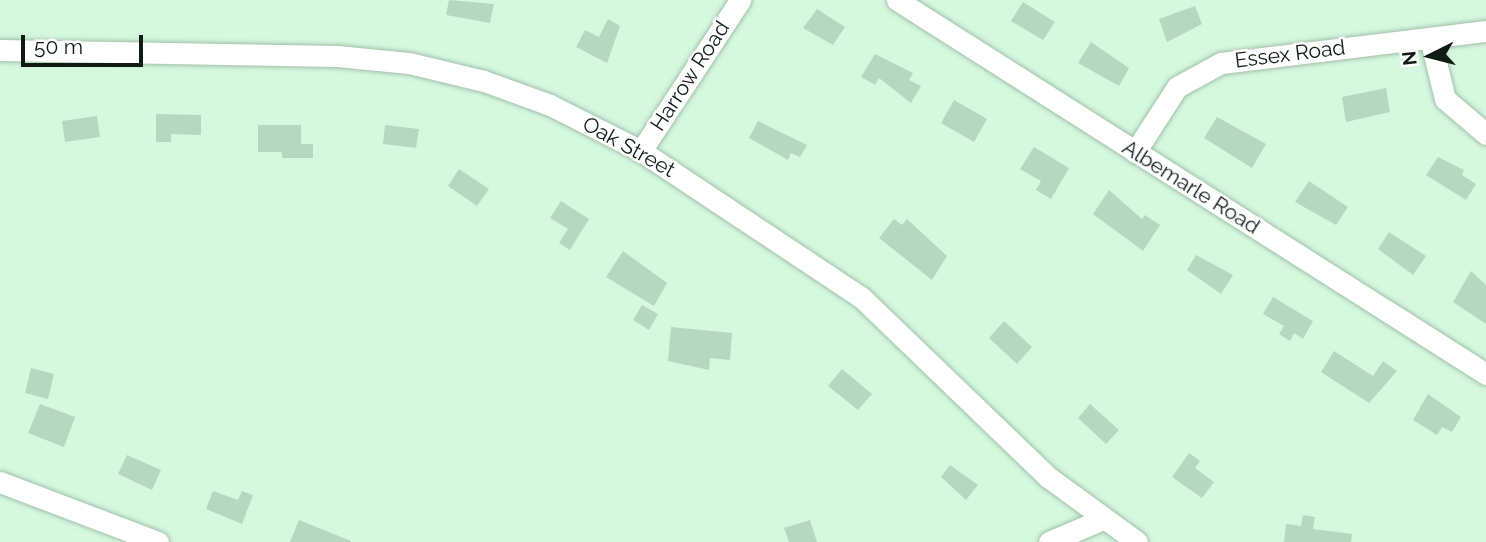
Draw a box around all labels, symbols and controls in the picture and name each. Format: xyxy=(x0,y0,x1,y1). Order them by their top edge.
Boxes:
street label: Harrow Road xyxy=(645,16,735,136)
scale bar xyxy=(24,21,147,65)
north arrow xyxy=(1395,21,1465,91)
text: 50 m xyxy=(34,34,83,59)
street label: Essex Road xyxy=(1233,35,1347,73)
text: N xyxy=(1397,50,1421,67)
street label: Oak Street xyxy=(578,111,680,183)
street label: Albemarle Road xyxy=(1118,135,1264,239)

